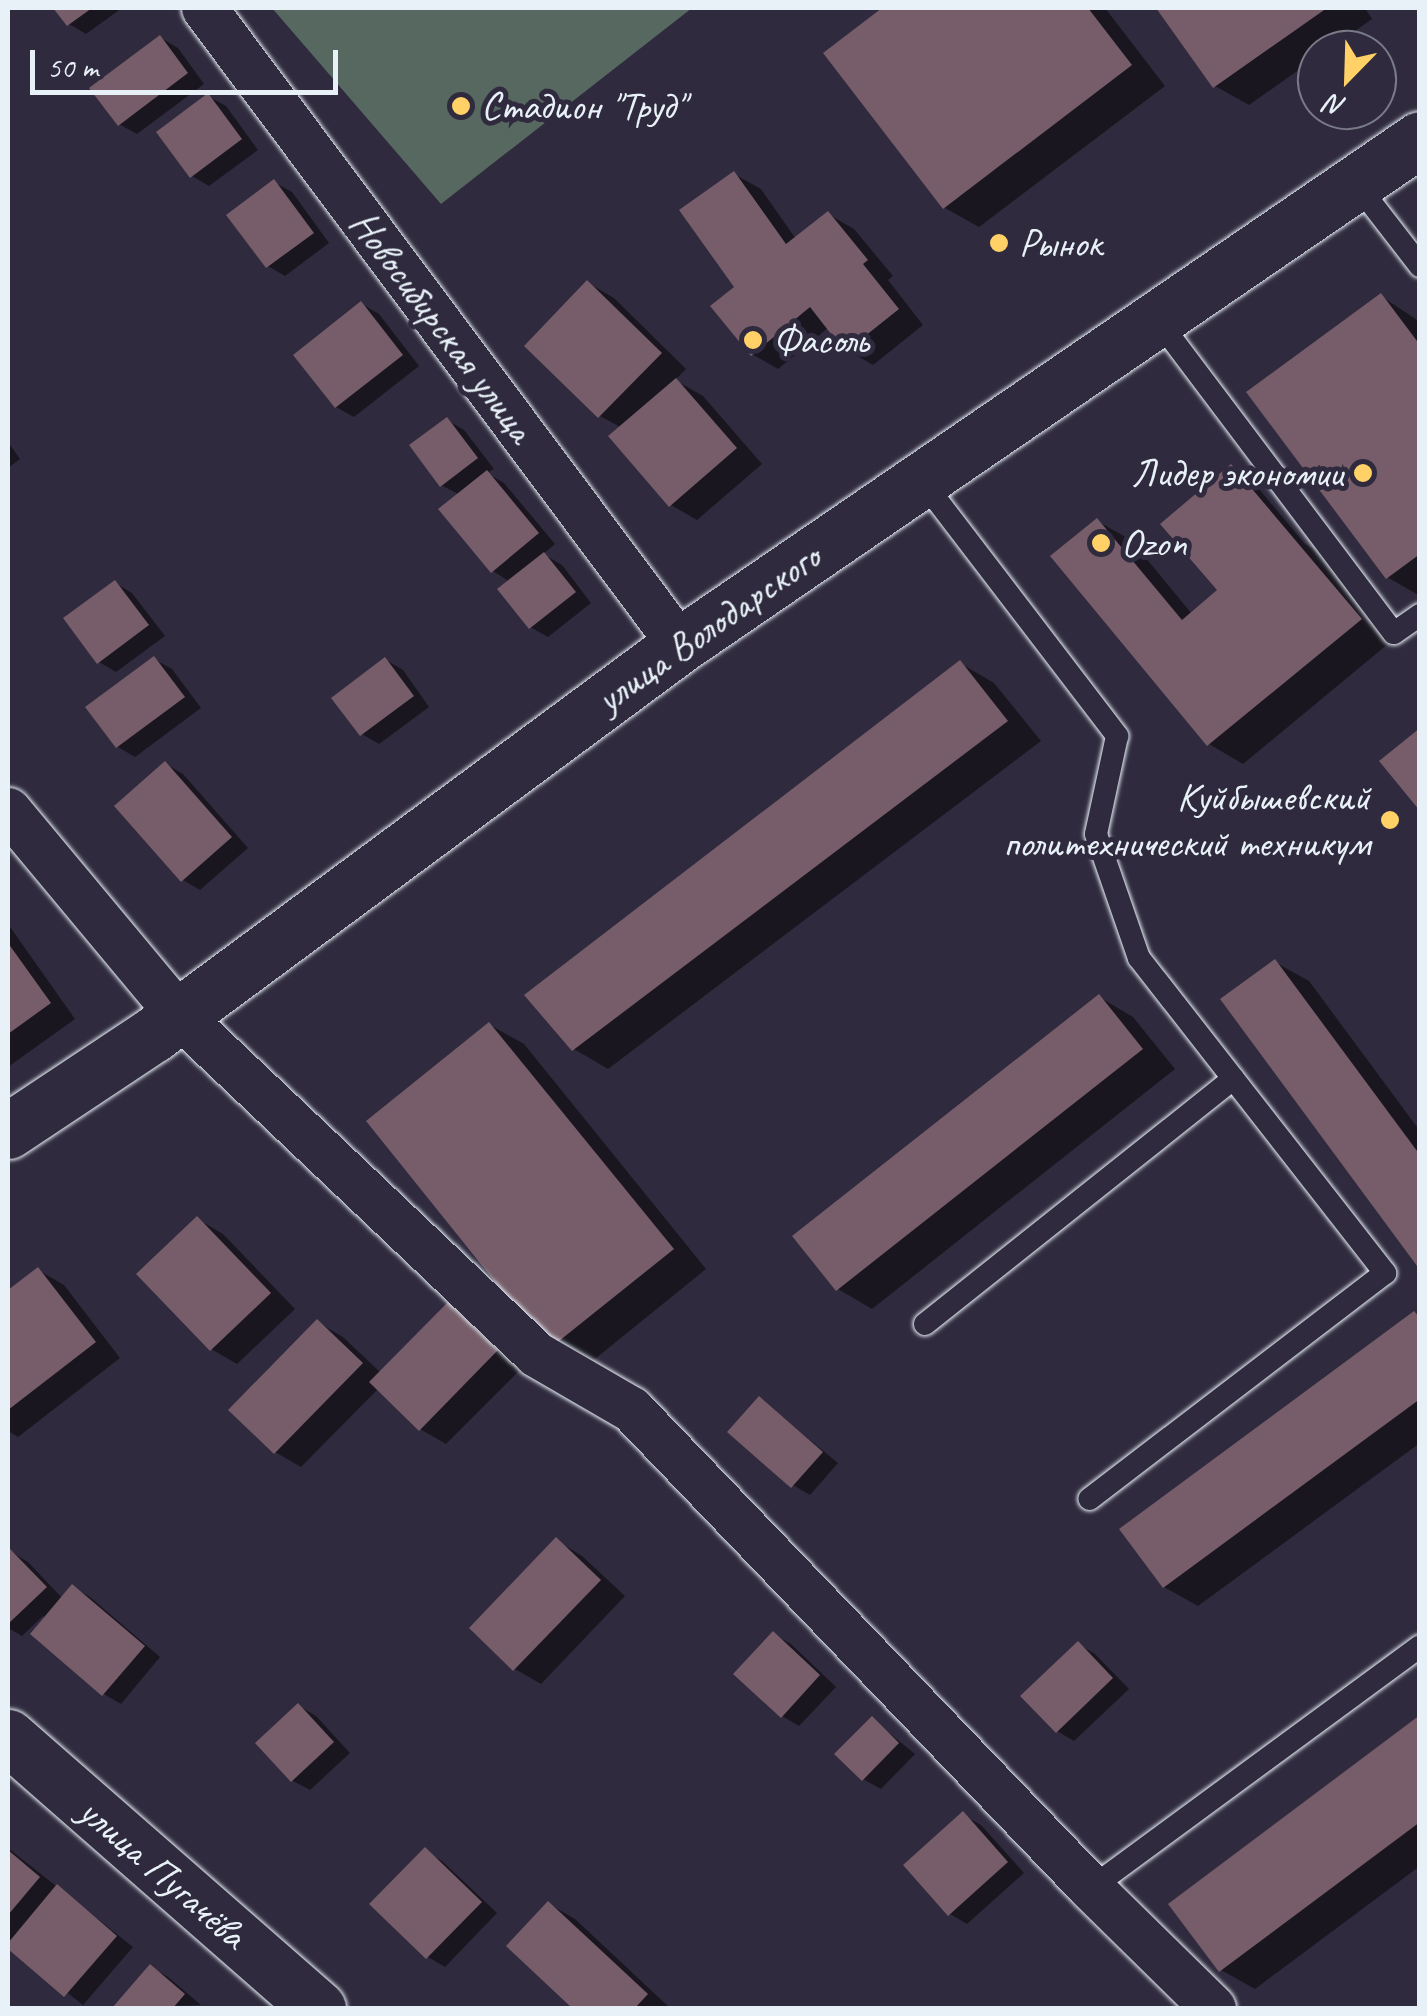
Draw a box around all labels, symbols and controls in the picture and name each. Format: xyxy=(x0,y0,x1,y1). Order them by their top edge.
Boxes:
scale bar xyxy=(35,30,342,92)
north arrow xyxy=(1297,30,1397,130)
text: 50 m xyxy=(47,48,98,86)
place label: Стадион "Труд" xyxy=(481,82,685,130)
text: N xyxy=(1321,87,1351,126)
marker: Стадион "Труд" xyxy=(450,95,472,117)
street label: Новосибирская улица xyxy=(339,201,545,451)
place label: Рынок xyxy=(1019,219,1102,267)
marker: Рынок xyxy=(988,232,1010,254)
place label: Фасоль xyxy=(773,316,868,364)
marker: Фасоль xyxy=(742,329,764,351)
place label: Лидер экономии xyxy=(1131,449,1343,497)
marker: Лидер экономии xyxy=(1352,462,1374,484)
place label: Ozon xyxy=(1121,519,1187,567)
marker: Ozon xyxy=(1090,532,1112,554)
street label: улица Володарского xyxy=(587,534,829,722)
place label: Куйбышевский политехнический техникум xyxy=(1003,773,1370,867)
marker: Куйбышевский политехнический техникум xyxy=(1379,809,1401,831)
street label: улица Пугачёва xyxy=(68,1786,258,1960)

